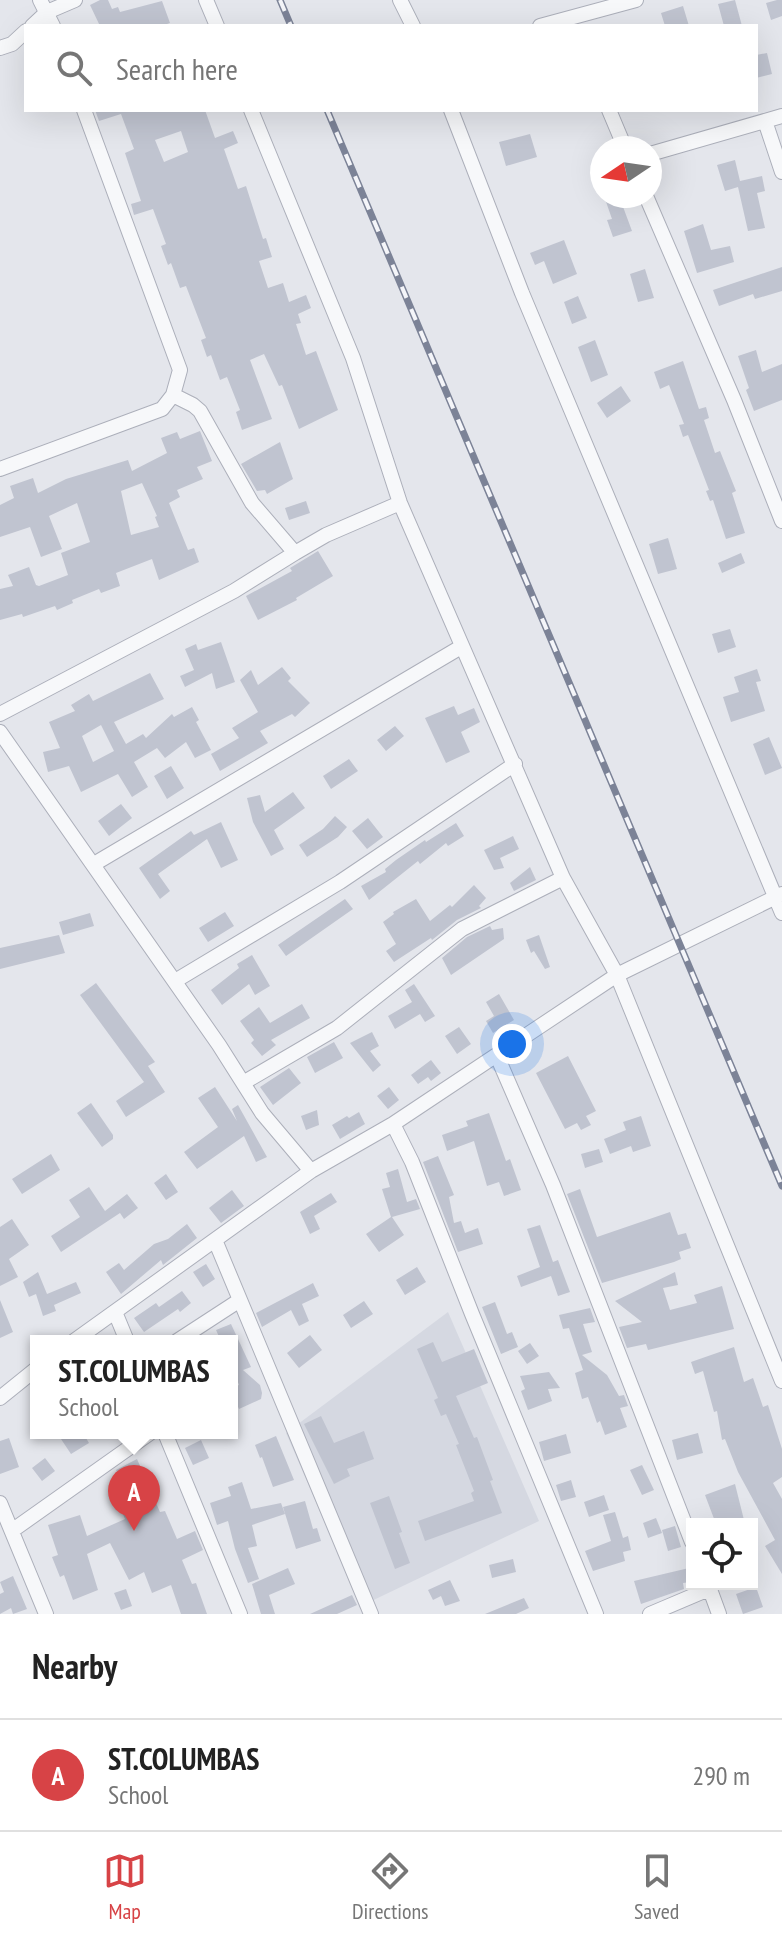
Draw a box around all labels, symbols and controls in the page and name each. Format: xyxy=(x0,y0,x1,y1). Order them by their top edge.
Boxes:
search box xyxy=(24,24,758,112)
icon: search xyxy=(52,46,96,90)
text: Search here xyxy=(116,49,238,88)
north arrow xyxy=(590,136,662,208)
your location xyxy=(492,1024,532,1064)
popup xyxy=(30,1335,238,1439)
text: ST.COLUMBAS xyxy=(58,1351,210,1390)
text: School xyxy=(58,1390,119,1423)
pin: A xyxy=(108,1465,160,1531)
map controls xyxy=(686,1518,758,1590)
button: locate xyxy=(686,1518,758,1590)
text: Nearby xyxy=(32,1644,117,1688)
text: ST.COLUMBAS xyxy=(108,1739,259,1778)
text: A xyxy=(51,1759,65,1792)
text: 290 m xyxy=(692,1759,750,1792)
text: School xyxy=(108,1778,168,1811)
tab: Map xyxy=(103,1849,147,1925)
tab: Directions xyxy=(352,1849,429,1925)
tab: Saved xyxy=(634,1849,679,1925)

